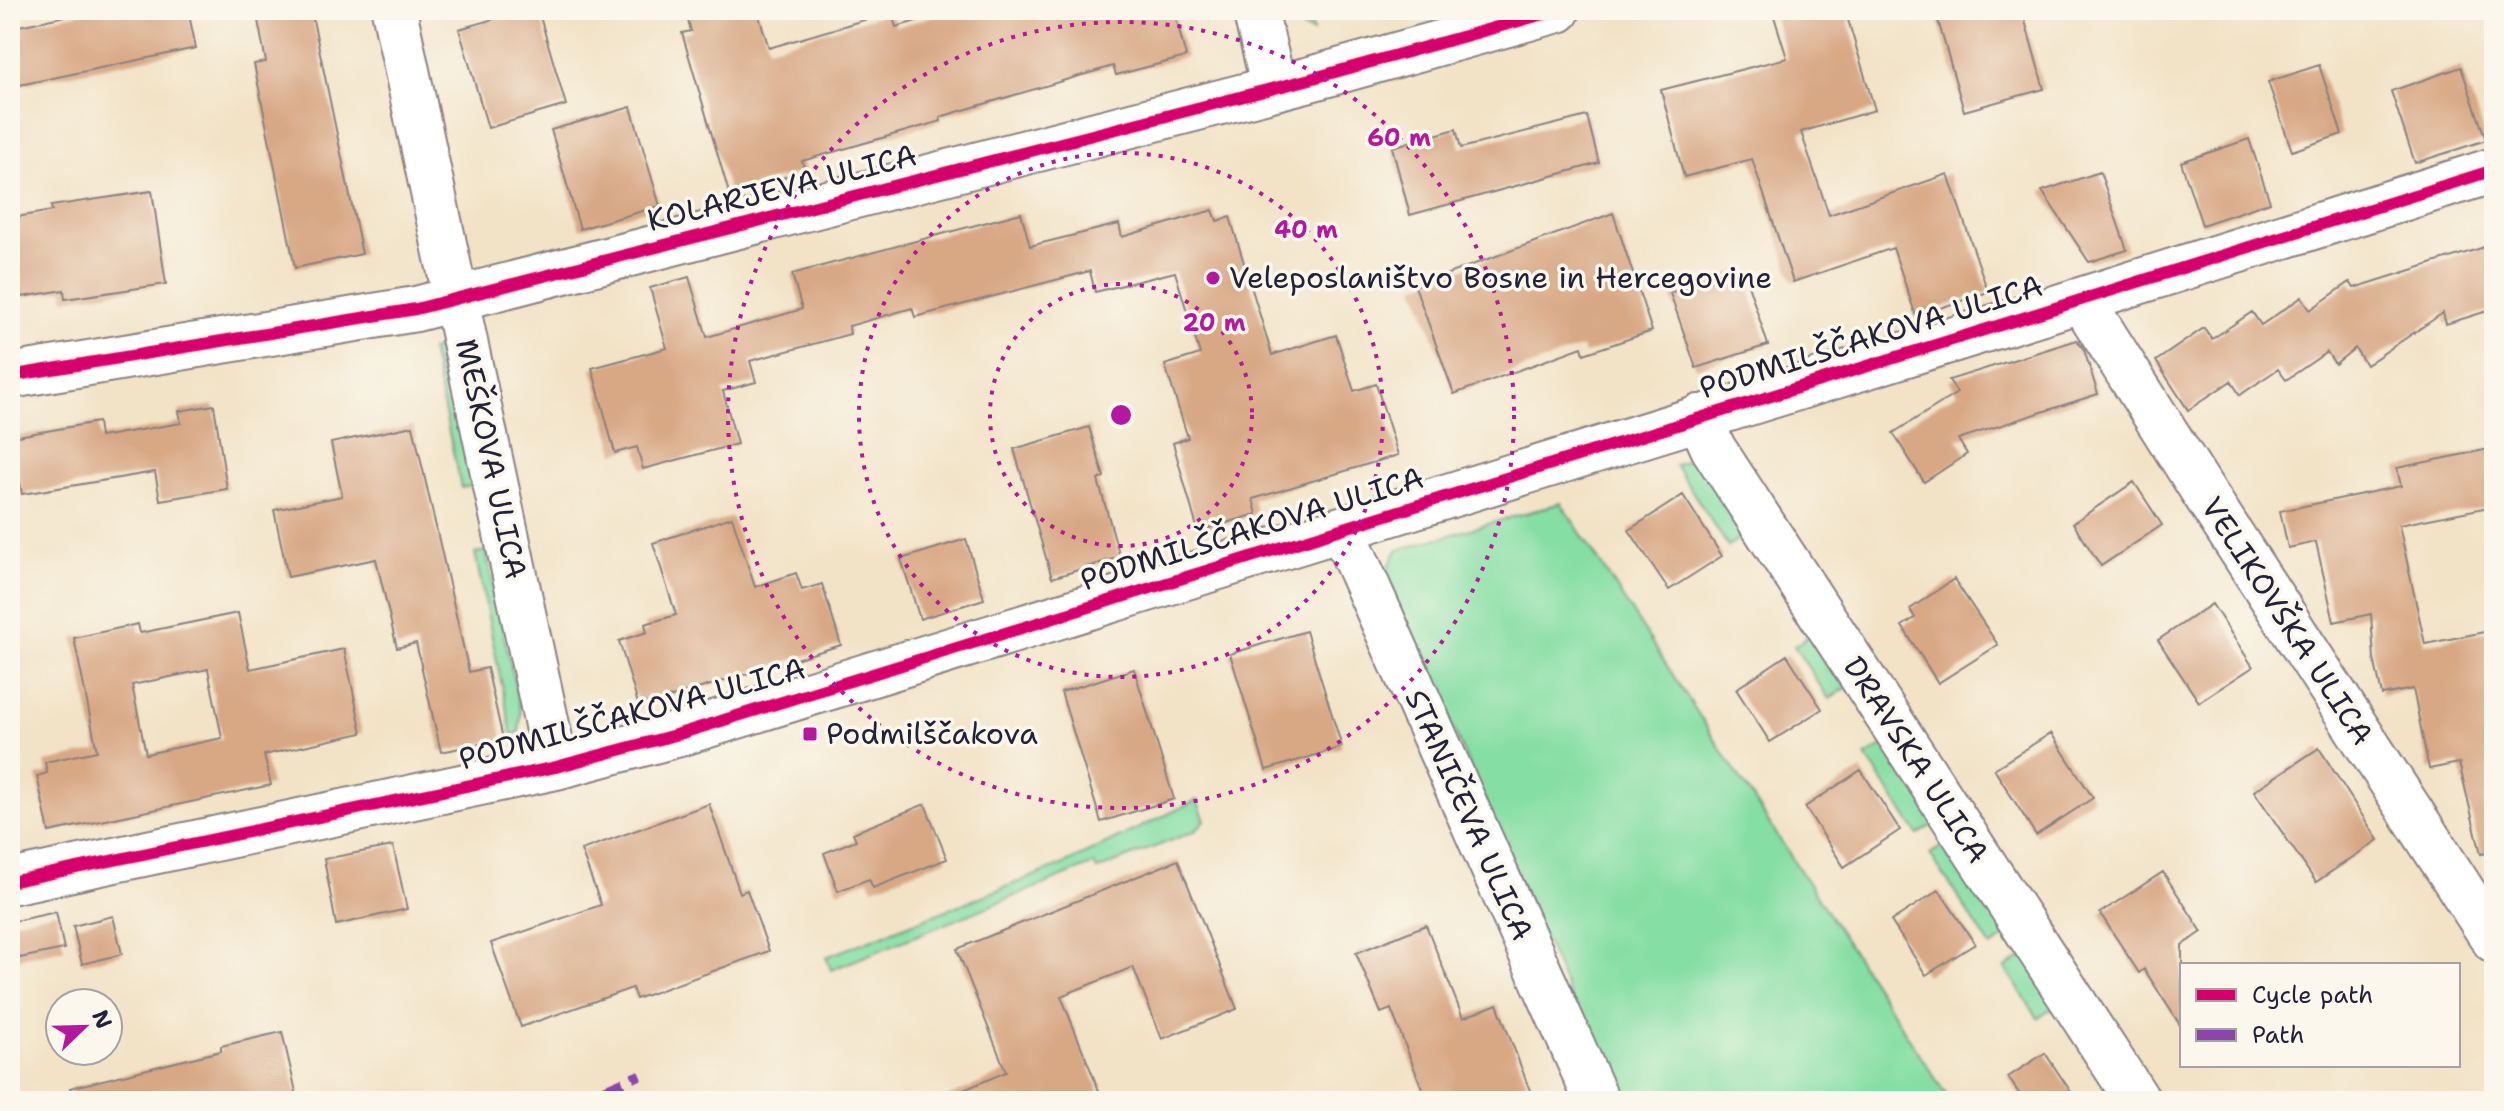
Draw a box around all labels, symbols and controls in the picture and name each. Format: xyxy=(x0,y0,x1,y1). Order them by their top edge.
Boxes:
text: 60 m xyxy=(1367,122,1431,154)
street label: KOLARJEVA ULICA xyxy=(643,134,921,241)
text: 40 m xyxy=(1274,214,1338,246)
place label: Veleposlaništvo Bosne in Hercegovine xyxy=(1229,257,1772,298)
street label: PODMILŠČAKOVA ULICA xyxy=(1694,265,2047,408)
marker: Veleposlaništvo Bosne in Hercegovine xyxy=(1204,269,1222,287)
text: 20 m xyxy=(1182,307,1246,339)
street label: MEŠKOVA ULICA xyxy=(446,335,537,583)
centre of rings xyxy=(1107,401,1135,429)
street label: PODMILŠČAKOVA ULICA xyxy=(1075,457,1428,600)
street label: VELIKOVŠKA ULICA xyxy=(2192,489,2383,753)
street label: PODMILŠČAKOVA ULICA xyxy=(454,648,810,779)
street label: DRAVSKA ULICA xyxy=(1834,648,1999,871)
street label: STANIČEVA ULICA xyxy=(1396,683,1543,947)
place label: Podmilščakova xyxy=(826,713,1038,754)
marker: Podmilščakova xyxy=(801,725,819,743)
legend xyxy=(2180,963,2460,1067)
text: Cycle path xyxy=(2252,979,2373,1011)
north arrow xyxy=(44,987,124,1067)
text: N xyxy=(85,1006,119,1033)
text: Path xyxy=(2252,1019,2304,1051)

